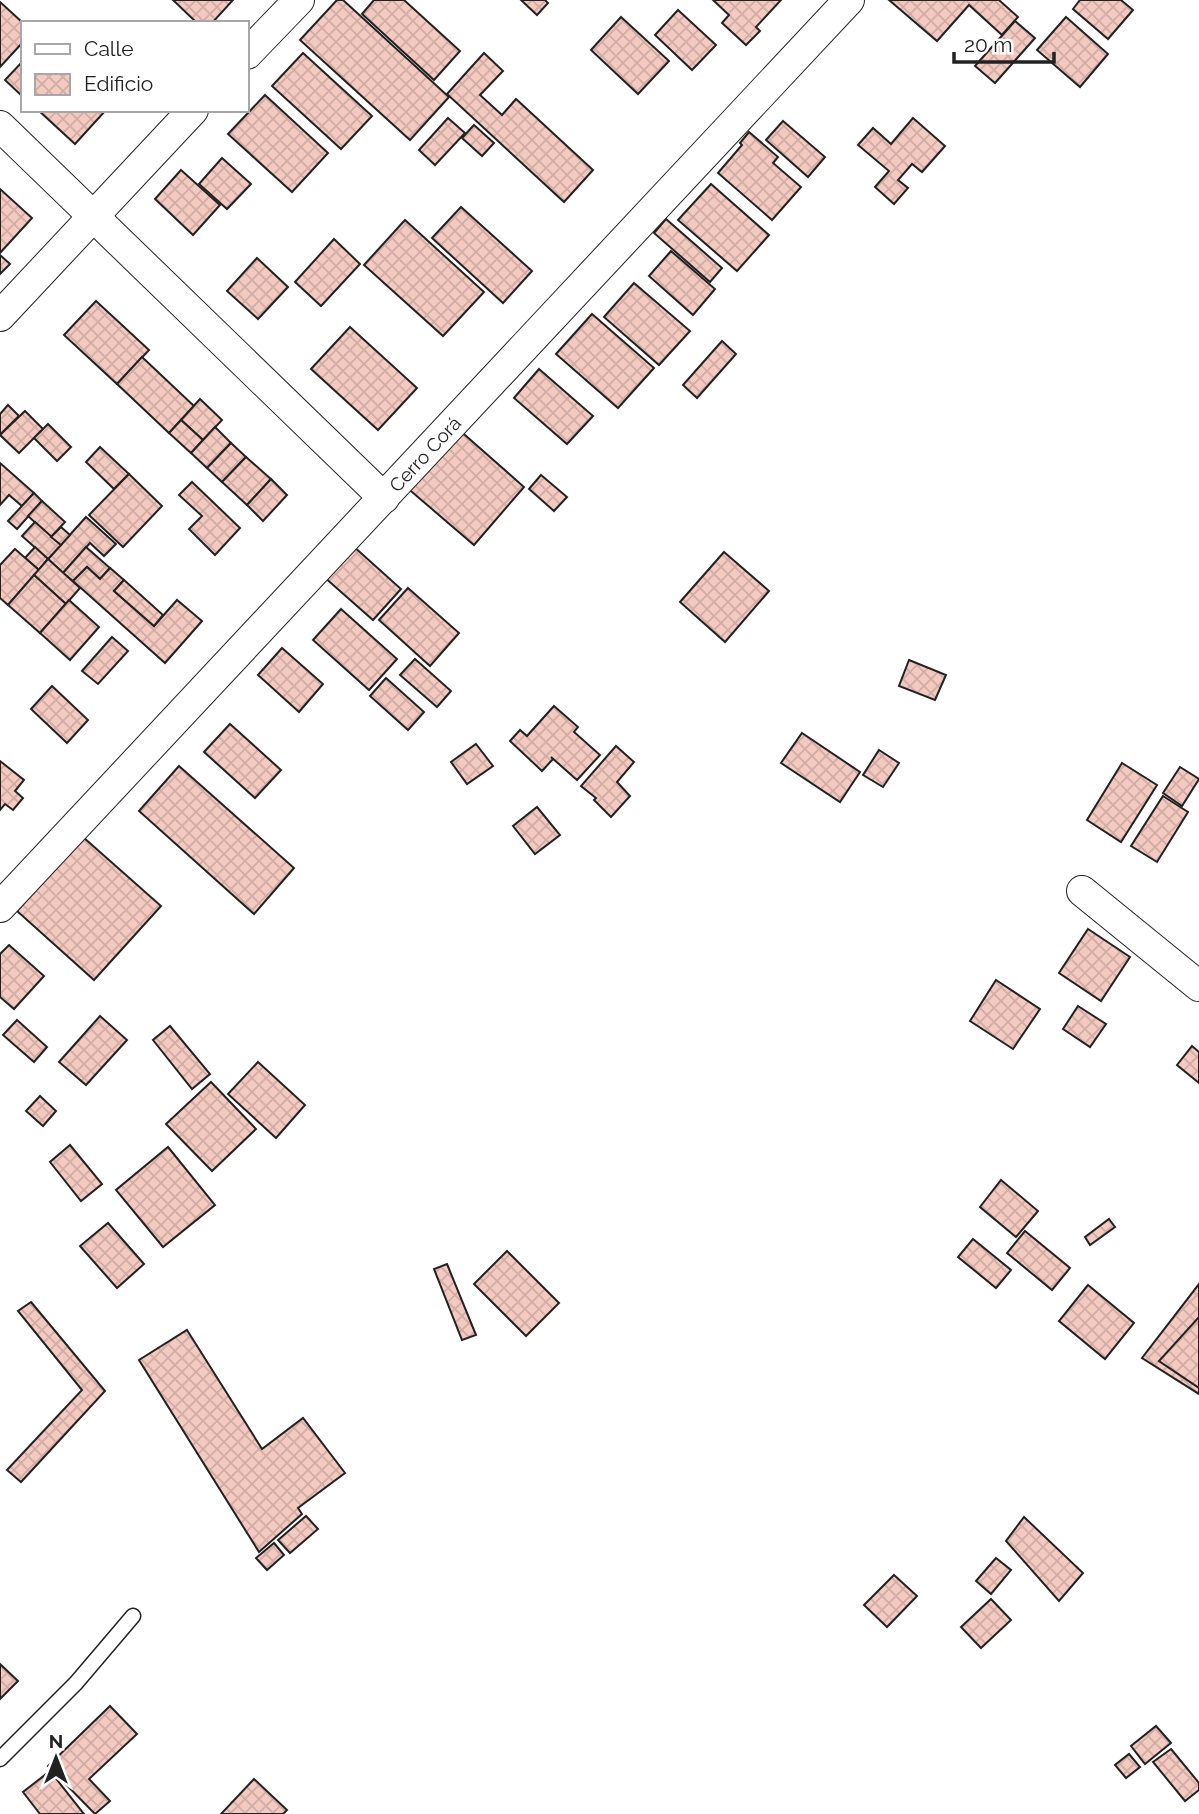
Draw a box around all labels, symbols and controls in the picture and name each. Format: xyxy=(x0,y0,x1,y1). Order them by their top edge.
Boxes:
legend xyxy=(21,21,248,112)
scale bar xyxy=(954,21,1054,65)
text: 20 m xyxy=(964,32,1012,57)
text: Calle xyxy=(84,36,134,61)
text: Edificio xyxy=(84,71,153,96)
street label: Cerro Corá xyxy=(385,412,465,496)
north arrow xyxy=(21,1723,91,1793)
text: N xyxy=(49,1730,63,1752)

